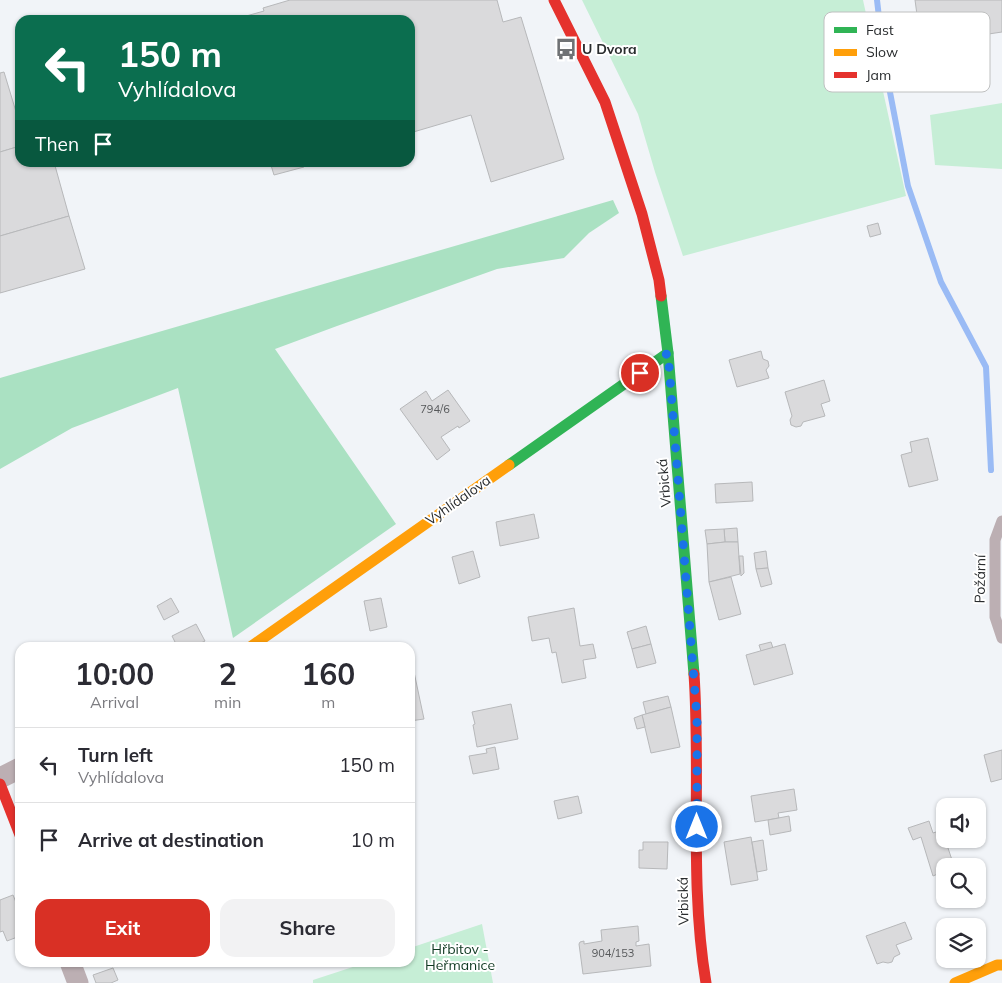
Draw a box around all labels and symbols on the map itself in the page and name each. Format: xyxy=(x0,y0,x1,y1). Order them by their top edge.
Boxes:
legend xyxy=(824,12,990,92)
text: Fast xyxy=(866,21,894,39)
bus stop icon: U Dvora xyxy=(553,36,579,62)
place label: U Dvora xyxy=(582,40,637,58)
text: Slow xyxy=(866,43,898,61)
text: Jam xyxy=(866,66,891,84)
pin xyxy=(619,352,661,394)
house number: 794/6 xyxy=(420,402,450,416)
street label: Vrbická xyxy=(653,458,675,508)
street label: Vyhlídalova xyxy=(422,471,494,529)
street label: Požární xyxy=(971,554,989,604)
position arrow xyxy=(670,800,722,852)
street label: Vrbická xyxy=(674,877,692,925)
park label: Hřbitov - Heřmanice xyxy=(425,940,495,974)
house number: 904/153 xyxy=(592,946,634,960)

